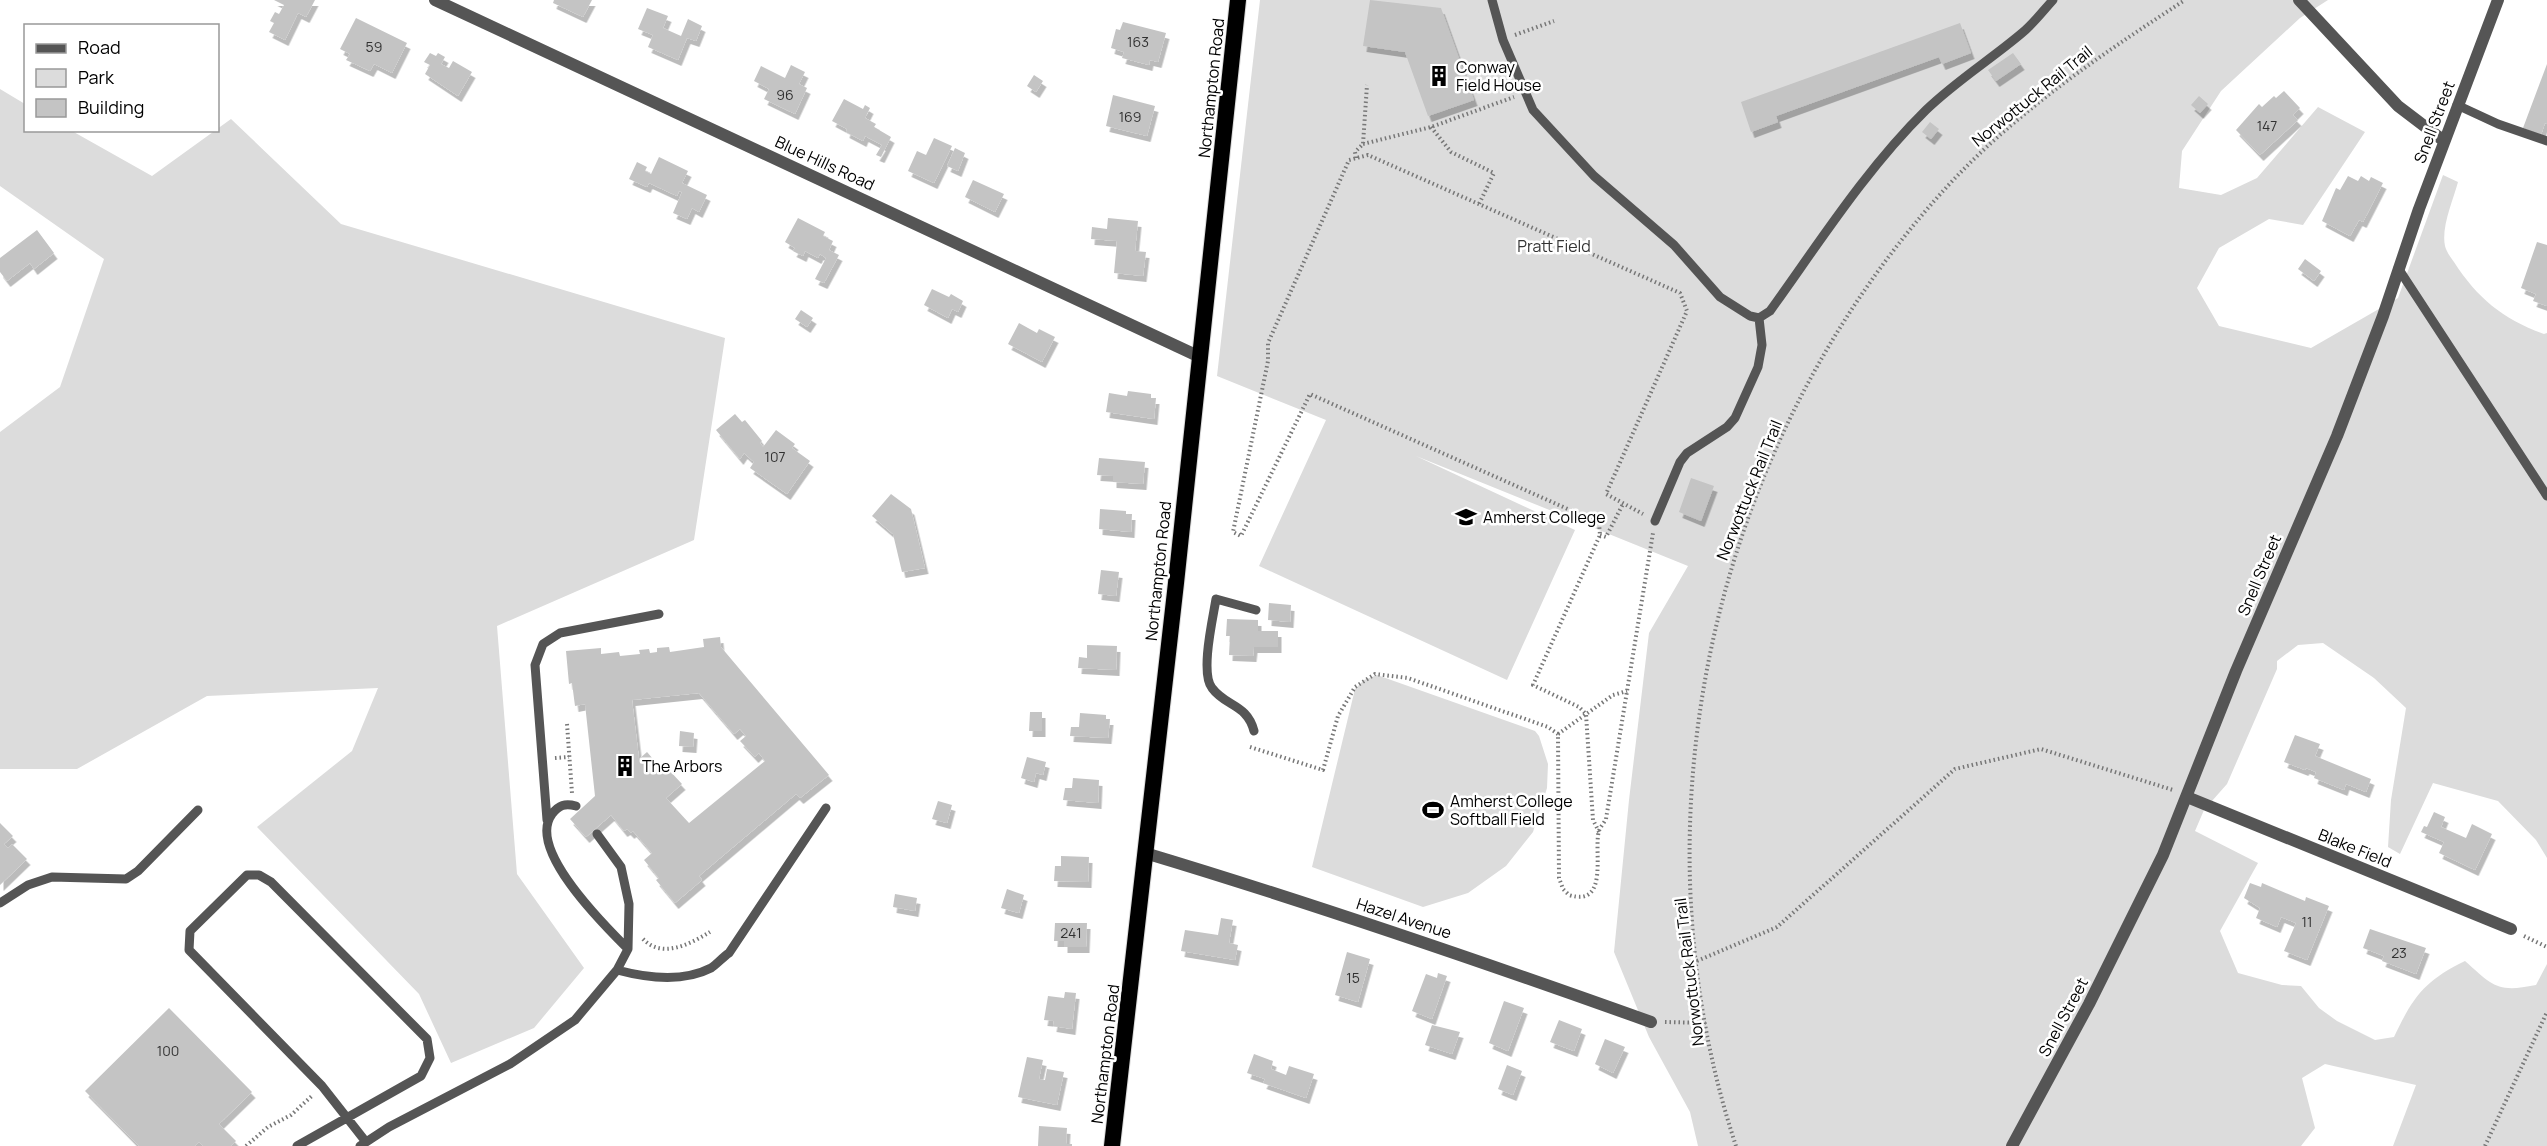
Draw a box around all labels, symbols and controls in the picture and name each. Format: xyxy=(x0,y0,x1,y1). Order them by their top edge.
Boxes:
street label: Northampton Road xyxy=(1193,17,1229,159)
legend xyxy=(24,24,219,132)
house number: 163 xyxy=(1127,32,1149,51)
text: Road xyxy=(78,35,121,59)
house number: 59 xyxy=(366,37,382,56)
street label: Norwottuck Rail Trail xyxy=(1967,41,2097,151)
place label: Conway Field House xyxy=(1456,56,1541,96)
building icon: Conway Field House xyxy=(1427,64,1451,88)
text: Park xyxy=(78,65,115,89)
street label: Snell Street xyxy=(2408,78,2460,166)
house number: 96 xyxy=(776,85,794,104)
text: Building xyxy=(78,95,144,119)
house number: 169 xyxy=(1119,107,1141,126)
house number: 147 xyxy=(2257,116,2277,135)
street label: Blue Hills Road xyxy=(772,130,878,196)
park label: Pratt Field xyxy=(1517,235,1591,257)
street label: Norwottuck Rail Trail xyxy=(1711,417,1787,563)
house number: 107 xyxy=(764,447,786,466)
street label: Northampton Road xyxy=(1140,500,1176,642)
school or university icon: Amherst College xyxy=(1454,505,1478,529)
place label: Amherst College xyxy=(1483,506,1606,528)
street label: Snell Street xyxy=(2232,531,2286,619)
building icon: The Arbors xyxy=(613,754,637,778)
place label: The Arbors xyxy=(642,755,722,777)
place label: Amherst College Softball Field xyxy=(1450,790,1573,830)
sports icon: Amherst College Softball Field xyxy=(1421,798,1445,822)
street label: Blake Field xyxy=(2315,823,2395,873)
street label: Hazel Avenue xyxy=(1354,892,1454,944)
street label: Norwottuck Rail Trail xyxy=(1669,897,1709,1047)
house number: 11 xyxy=(2302,912,2312,931)
house number: 241 xyxy=(1060,923,1082,942)
house number: 23 xyxy=(2391,943,2407,962)
house number: 15 xyxy=(1346,968,1360,987)
street label: Snell Street xyxy=(2033,974,2093,1060)
street label: Northampton Road xyxy=(1086,983,1124,1125)
house number: 100 xyxy=(157,1041,179,1060)

